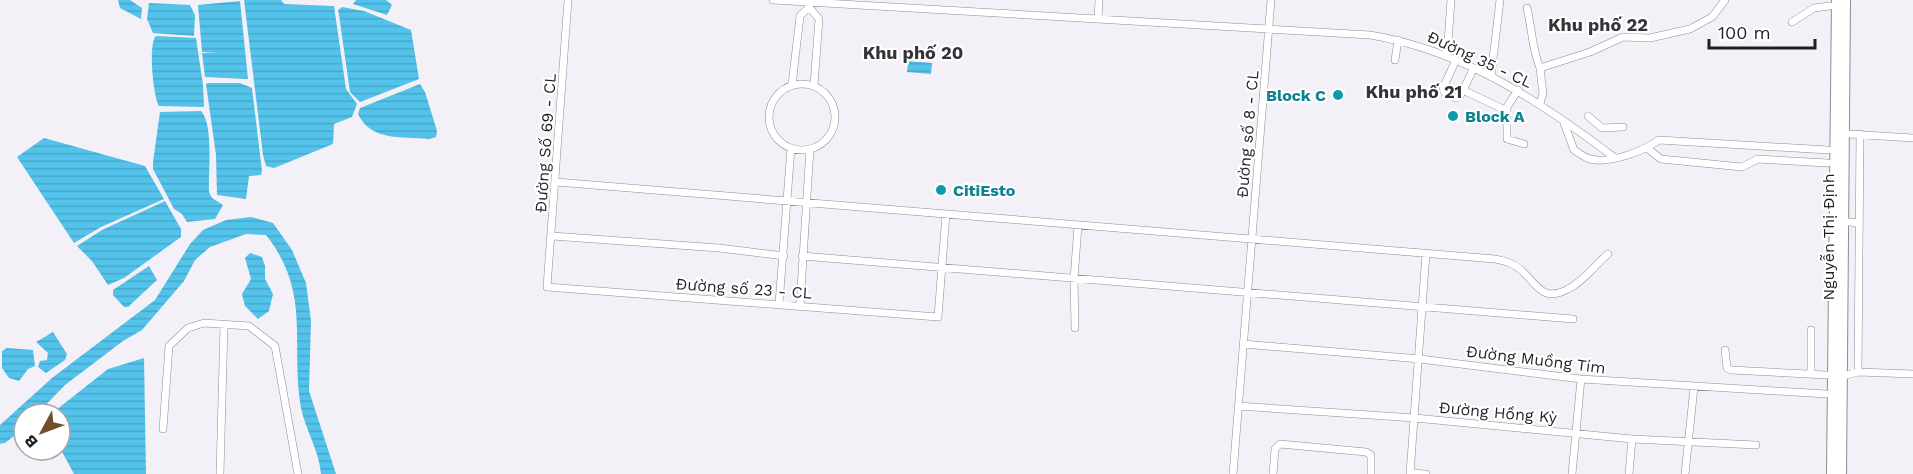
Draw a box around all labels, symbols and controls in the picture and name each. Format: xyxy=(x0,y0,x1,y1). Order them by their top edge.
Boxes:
scale bar xyxy=(1709,12,1816,50)
district label: Khu phố 22 xyxy=(1548,14,1648,35)
text: 100 m xyxy=(1718,22,1771,43)
street label: Đường 35 - CL xyxy=(1424,27,1536,92)
district label: Khu phố 20 xyxy=(863,42,963,63)
street label: Đường số 8 - CL xyxy=(1232,69,1263,199)
street label: Đường Số 69 - CL xyxy=(531,72,560,213)
district label: Khu phố 21 xyxy=(1366,81,1462,102)
place label: Block C xyxy=(1266,86,1326,105)
marker: Block C xyxy=(1331,88,1345,102)
place label: Block A xyxy=(1465,107,1525,126)
marker: Block A xyxy=(1446,109,1460,123)
street label: Nguyễn Thị Định xyxy=(1819,173,1838,301)
place label: CitiEsto xyxy=(953,181,1016,200)
marker: CitiEsto xyxy=(934,183,948,197)
street label: Đường số 23 - CL xyxy=(675,274,813,303)
street label: Đường Muồng Tím xyxy=(1465,342,1607,377)
street label: Đường Hồng Kỳ xyxy=(1438,398,1558,427)
north arrow xyxy=(12,402,72,462)
text: B xyxy=(20,431,42,452)

